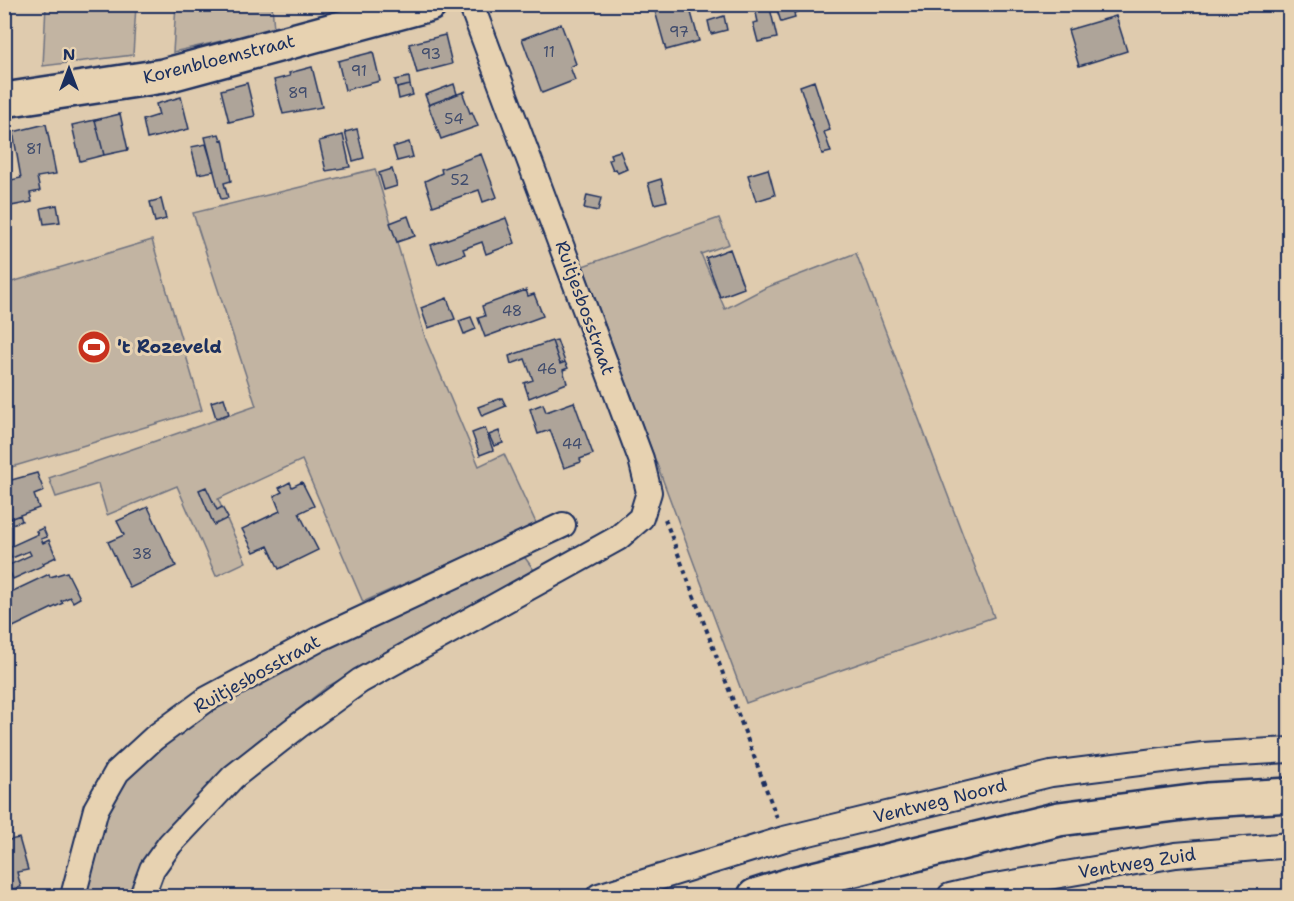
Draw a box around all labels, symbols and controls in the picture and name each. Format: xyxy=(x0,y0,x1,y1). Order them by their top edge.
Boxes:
house number: 97 xyxy=(669,22,689,42)
street label: Korenbloemstraat xyxy=(141,29,297,89)
north arrow xyxy=(39,39,99,99)
house number: 11 xyxy=(543,42,555,62)
text: N xyxy=(63,44,75,65)
house number: 93 xyxy=(421,44,441,64)
house number: 91 xyxy=(351,61,367,81)
house number: 89 xyxy=(288,83,308,103)
house number: 54 xyxy=(444,109,464,129)
house number: 81 xyxy=(26,139,42,159)
house number: 52 xyxy=(451,170,469,190)
street label: Ruitjesbosstraat xyxy=(550,237,621,379)
house number: 48 xyxy=(502,301,522,321)
sports icon: 't Rozeveld xyxy=(76,329,112,365)
place label: 't Rozeveld xyxy=(117,335,222,359)
house number: 46 xyxy=(537,359,557,379)
house number: 44 xyxy=(562,434,582,454)
house number: 38 xyxy=(132,544,152,564)
street label: Ruitjesbosstraat xyxy=(189,629,325,719)
street label: Ventweg Noord xyxy=(871,773,1009,829)
street label: Ventweg Zuid xyxy=(1077,842,1197,884)

